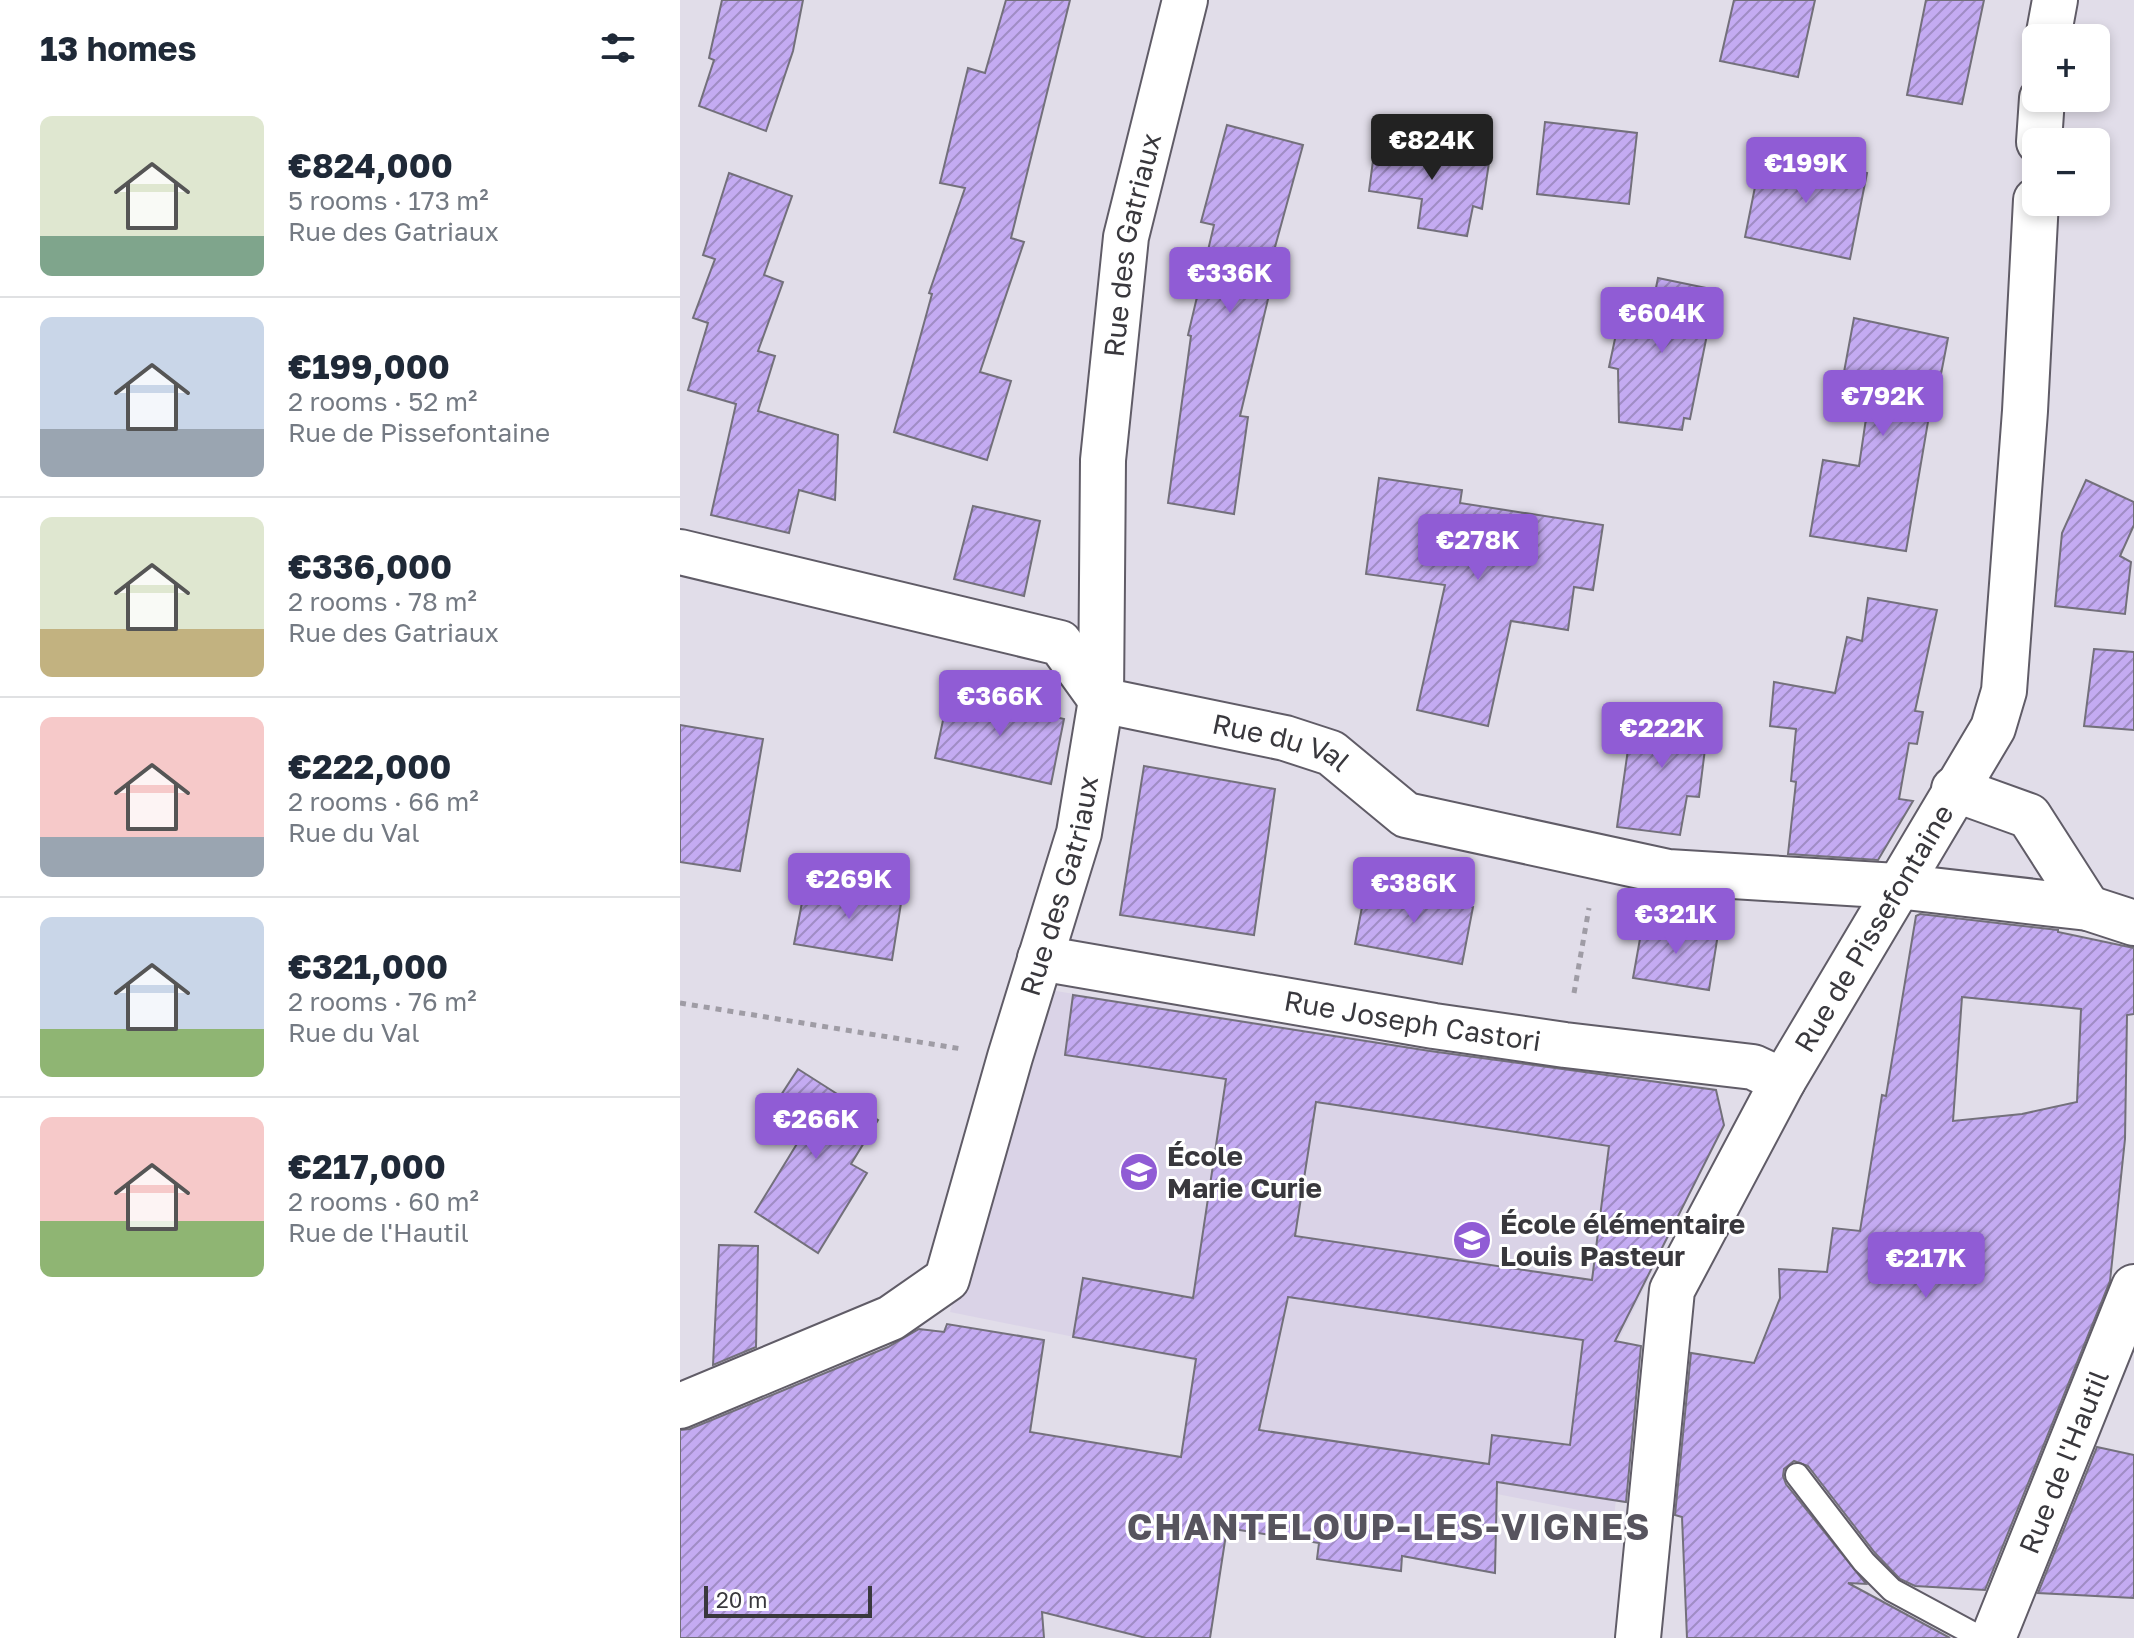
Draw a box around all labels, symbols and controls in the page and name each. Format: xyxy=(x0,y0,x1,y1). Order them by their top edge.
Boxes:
map controls xyxy=(2022,24,2110,216)
button: + xyxy=(2022,24,2110,112)
icon: filters xyxy=(596,26,640,70)
text: 13 homes xyxy=(40,28,197,68)
pin: €824K xyxy=(1376,114,1488,182)
text: €824K xyxy=(1389,124,1475,155)
button: − xyxy=(2022,128,2110,216)
street label: Rue des Gatriaux xyxy=(1097,129,1167,359)
pin: €199K xyxy=(1750,137,1862,205)
text: €824,000 xyxy=(288,145,453,185)
text: €199K xyxy=(1764,147,1848,178)
icon: home xyxy=(104,148,200,244)
text: 5 rooms · 173 m² xyxy=(288,185,489,216)
text: Rue des Gatriaux xyxy=(288,216,499,247)
pin: €336K xyxy=(1174,247,1286,315)
text: €336K xyxy=(1187,257,1273,288)
pin: €604K xyxy=(1606,287,1718,355)
text: €604K xyxy=(1619,297,1705,328)
text: €199,000 xyxy=(288,346,450,386)
icon: home xyxy=(104,349,200,445)
pin: €792K xyxy=(1827,370,1939,438)
text: €792K xyxy=(1841,380,1925,411)
text: 2 rooms · 52 m² xyxy=(288,386,477,417)
text: Rue de Pissefontaine xyxy=(288,417,550,448)
pin: €278K xyxy=(1422,514,1534,582)
text: €278K xyxy=(1436,524,1520,555)
text: €336,000 xyxy=(288,546,452,586)
icon: home xyxy=(104,549,200,645)
text: 2 rooms · 78 m² xyxy=(288,586,477,617)
text: Rue des Gatriaux xyxy=(288,617,499,648)
pin: €366K xyxy=(944,670,1056,738)
text: €366K xyxy=(957,680,1043,711)
pin: €222K xyxy=(1606,702,1718,770)
street label: Rue du Val xyxy=(1210,706,1357,778)
text: €222K xyxy=(1620,712,1704,743)
text: €222,000 xyxy=(288,746,451,786)
icon: home xyxy=(104,749,200,845)
street label: Rue des Gatriaux xyxy=(1013,773,1104,1000)
text: 2 rooms · 66 m² xyxy=(288,786,479,817)
street label: Rue de Pissefontaine xyxy=(1787,798,1960,1058)
text: Rue du Val xyxy=(288,817,420,848)
pin: €269K xyxy=(793,853,905,921)
pin: €386K xyxy=(1358,857,1470,925)
text: €269K xyxy=(806,863,892,894)
text: €386K xyxy=(1371,867,1457,898)
pin: €321K xyxy=(1620,888,1732,956)
text: €321K xyxy=(1635,898,1717,929)
text: €321,000 xyxy=(288,946,448,986)
icon: home xyxy=(104,949,200,1045)
street label: Rue Joseph Castori xyxy=(1282,983,1543,1057)
text: 2 rooms · 76 m² xyxy=(288,986,477,1017)
text: Rue du Val xyxy=(288,1017,420,1048)
pin: €266K xyxy=(760,1093,872,1161)
text: €266K xyxy=(773,1103,859,1134)
place label: École Marie Curie xyxy=(1167,1139,1322,1204)
text: €217,000 xyxy=(288,1146,446,1186)
icon: home xyxy=(104,1149,200,1245)
school or university icon: École Marie Curie xyxy=(1118,1151,1160,1193)
text: 2 rooms · 60 m² xyxy=(288,1186,479,1217)
place label: École élémentaire Louis Pasteur xyxy=(1500,1207,1745,1272)
text: Rue de l'Hautil xyxy=(288,1217,469,1248)
school or university icon: École élémentaire Louis Pasteur xyxy=(1451,1219,1493,1261)
pin: €217K xyxy=(1870,1232,1982,1300)
text: €217K xyxy=(1886,1242,1966,1273)
street label: Rue de l'Hautil xyxy=(2012,1365,2115,1558)
district label: CHANTELOUP-LES-VIGNES xyxy=(1127,1505,1651,1548)
scale bar xyxy=(704,1582,872,1618)
text: 20 m xyxy=(716,1586,767,1613)

